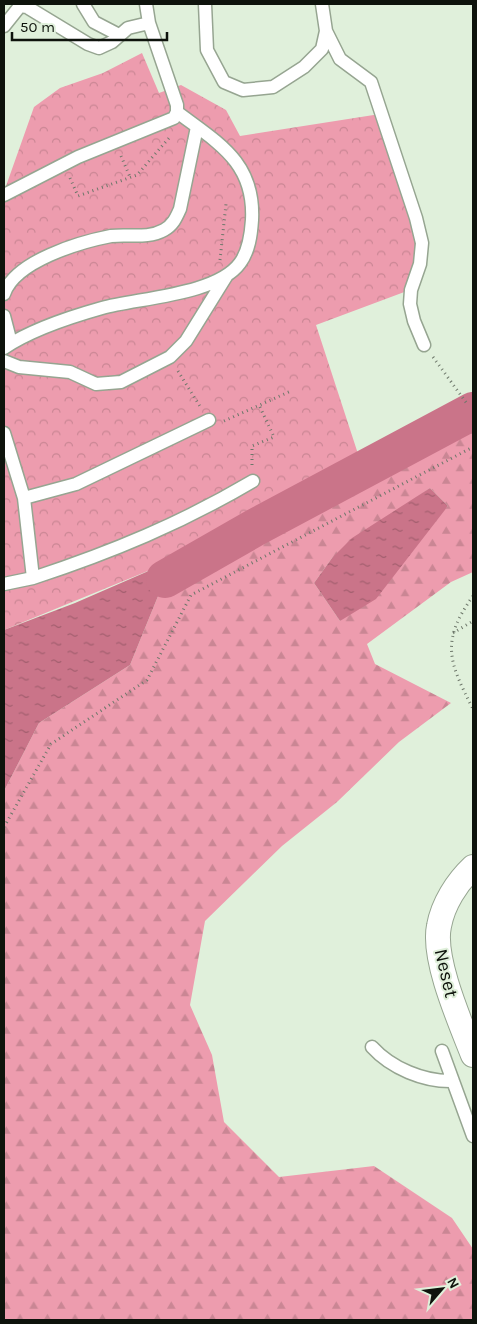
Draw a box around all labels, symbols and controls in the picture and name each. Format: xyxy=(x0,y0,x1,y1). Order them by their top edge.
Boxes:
scale bar xyxy=(12,10,168,42)
text: 50 m xyxy=(20,18,55,36)
street label: Neset xyxy=(430,947,462,1000)
north arrow xyxy=(417,1264,467,1314)
text: N xyxy=(443,1275,463,1292)

